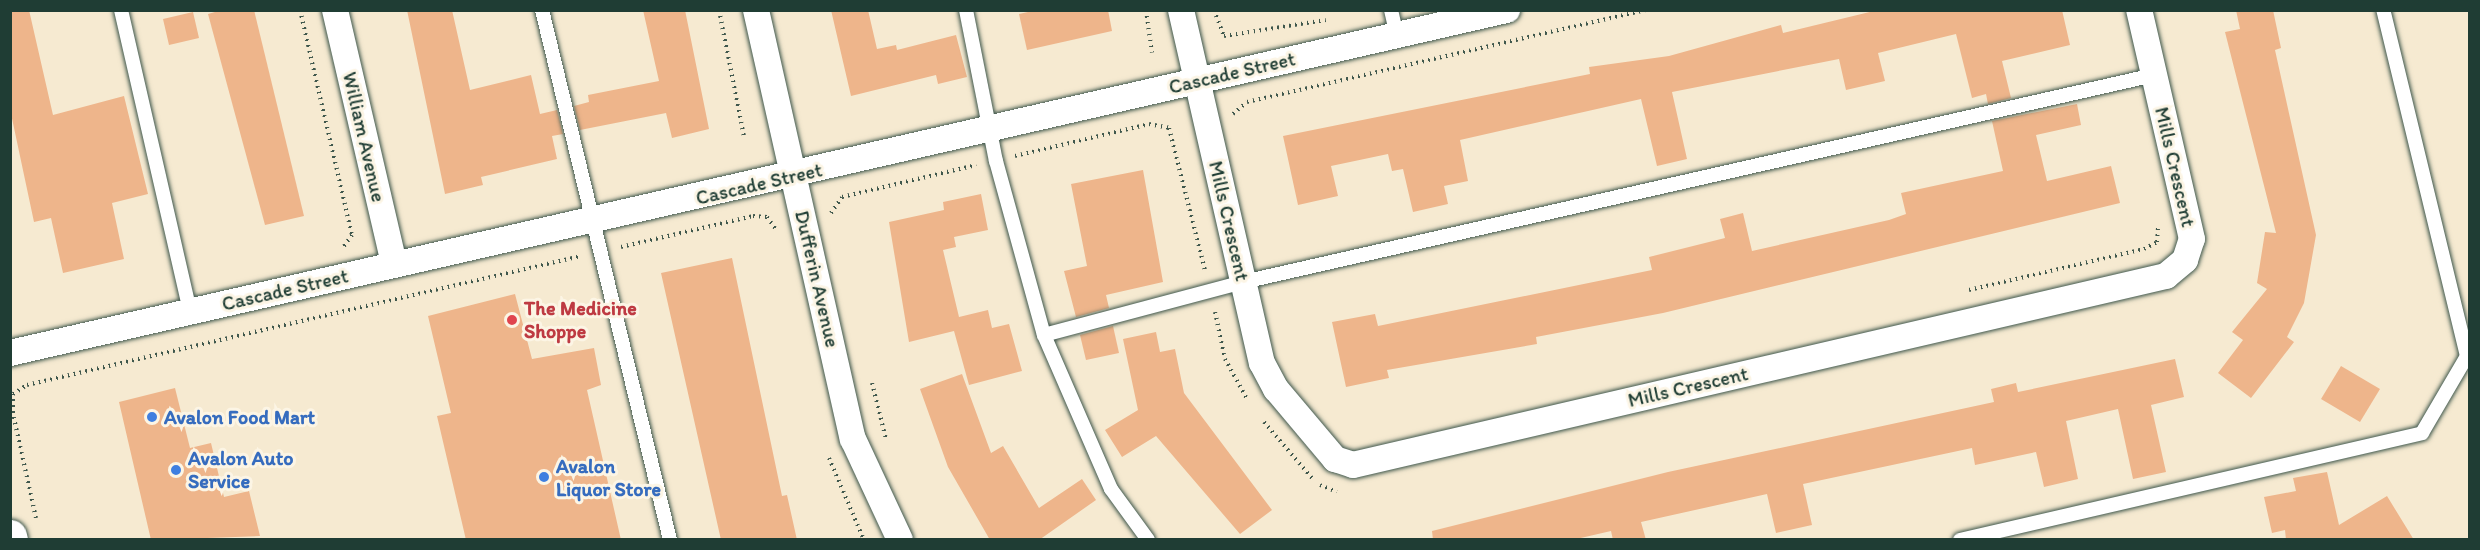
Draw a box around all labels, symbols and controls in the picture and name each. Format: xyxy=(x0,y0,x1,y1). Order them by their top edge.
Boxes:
street label: Cascade Street xyxy=(1166,47,1298,99)
street label: William Avenue xyxy=(337,70,391,204)
street label: Mills Crescent xyxy=(2150,105,2200,229)
street label: Cascade Street xyxy=(693,158,825,210)
street label: Mills Crescent xyxy=(1204,159,1254,283)
street label: Dufferin Avenue xyxy=(790,209,844,349)
street label: Cascade Street xyxy=(219,264,351,316)
place label: The Medicine Shoppe xyxy=(524,296,636,343)
marker: The Medicine Shoppe xyxy=(505,313,519,327)
street label: Mills Crescent xyxy=(1626,362,1750,412)
place label: Avalon Food Mart xyxy=(164,405,315,429)
marker: Avalon Food Mart xyxy=(145,410,159,424)
place label: Avalon Auto Service xyxy=(188,446,293,493)
place label: Avalon Liquor Store xyxy=(556,454,661,501)
marker: Avalon Auto Service xyxy=(169,463,183,477)
marker: Avalon Liquor Store xyxy=(537,470,551,484)

